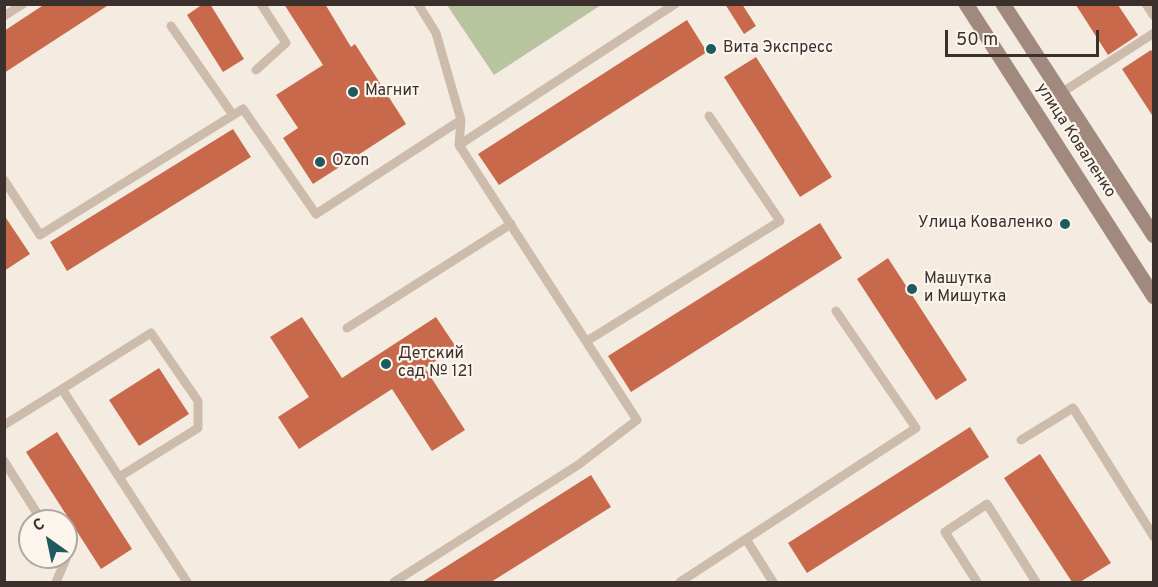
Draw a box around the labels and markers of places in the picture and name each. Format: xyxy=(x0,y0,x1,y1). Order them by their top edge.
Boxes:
place label: Вита Экспресс xyxy=(723,39,833,59)
marker: Вита Экспресс xyxy=(704,42,718,56)
place label: Магнит xyxy=(365,82,419,102)
marker: Магнит xyxy=(346,85,360,99)
place label: Ozon xyxy=(332,152,369,172)
marker: Ozon xyxy=(313,155,327,169)
place label: Улица Коваленко xyxy=(918,214,1053,234)
marker: Улица Коваленко xyxy=(1058,217,1072,231)
place label: Машутка и Мишутка xyxy=(924,270,1006,308)
marker: Машутка и Мишутка xyxy=(905,282,919,296)
place label: Детский сад № 121 xyxy=(398,345,473,383)
marker: Детский сад № 121 xyxy=(379,357,393,371)

